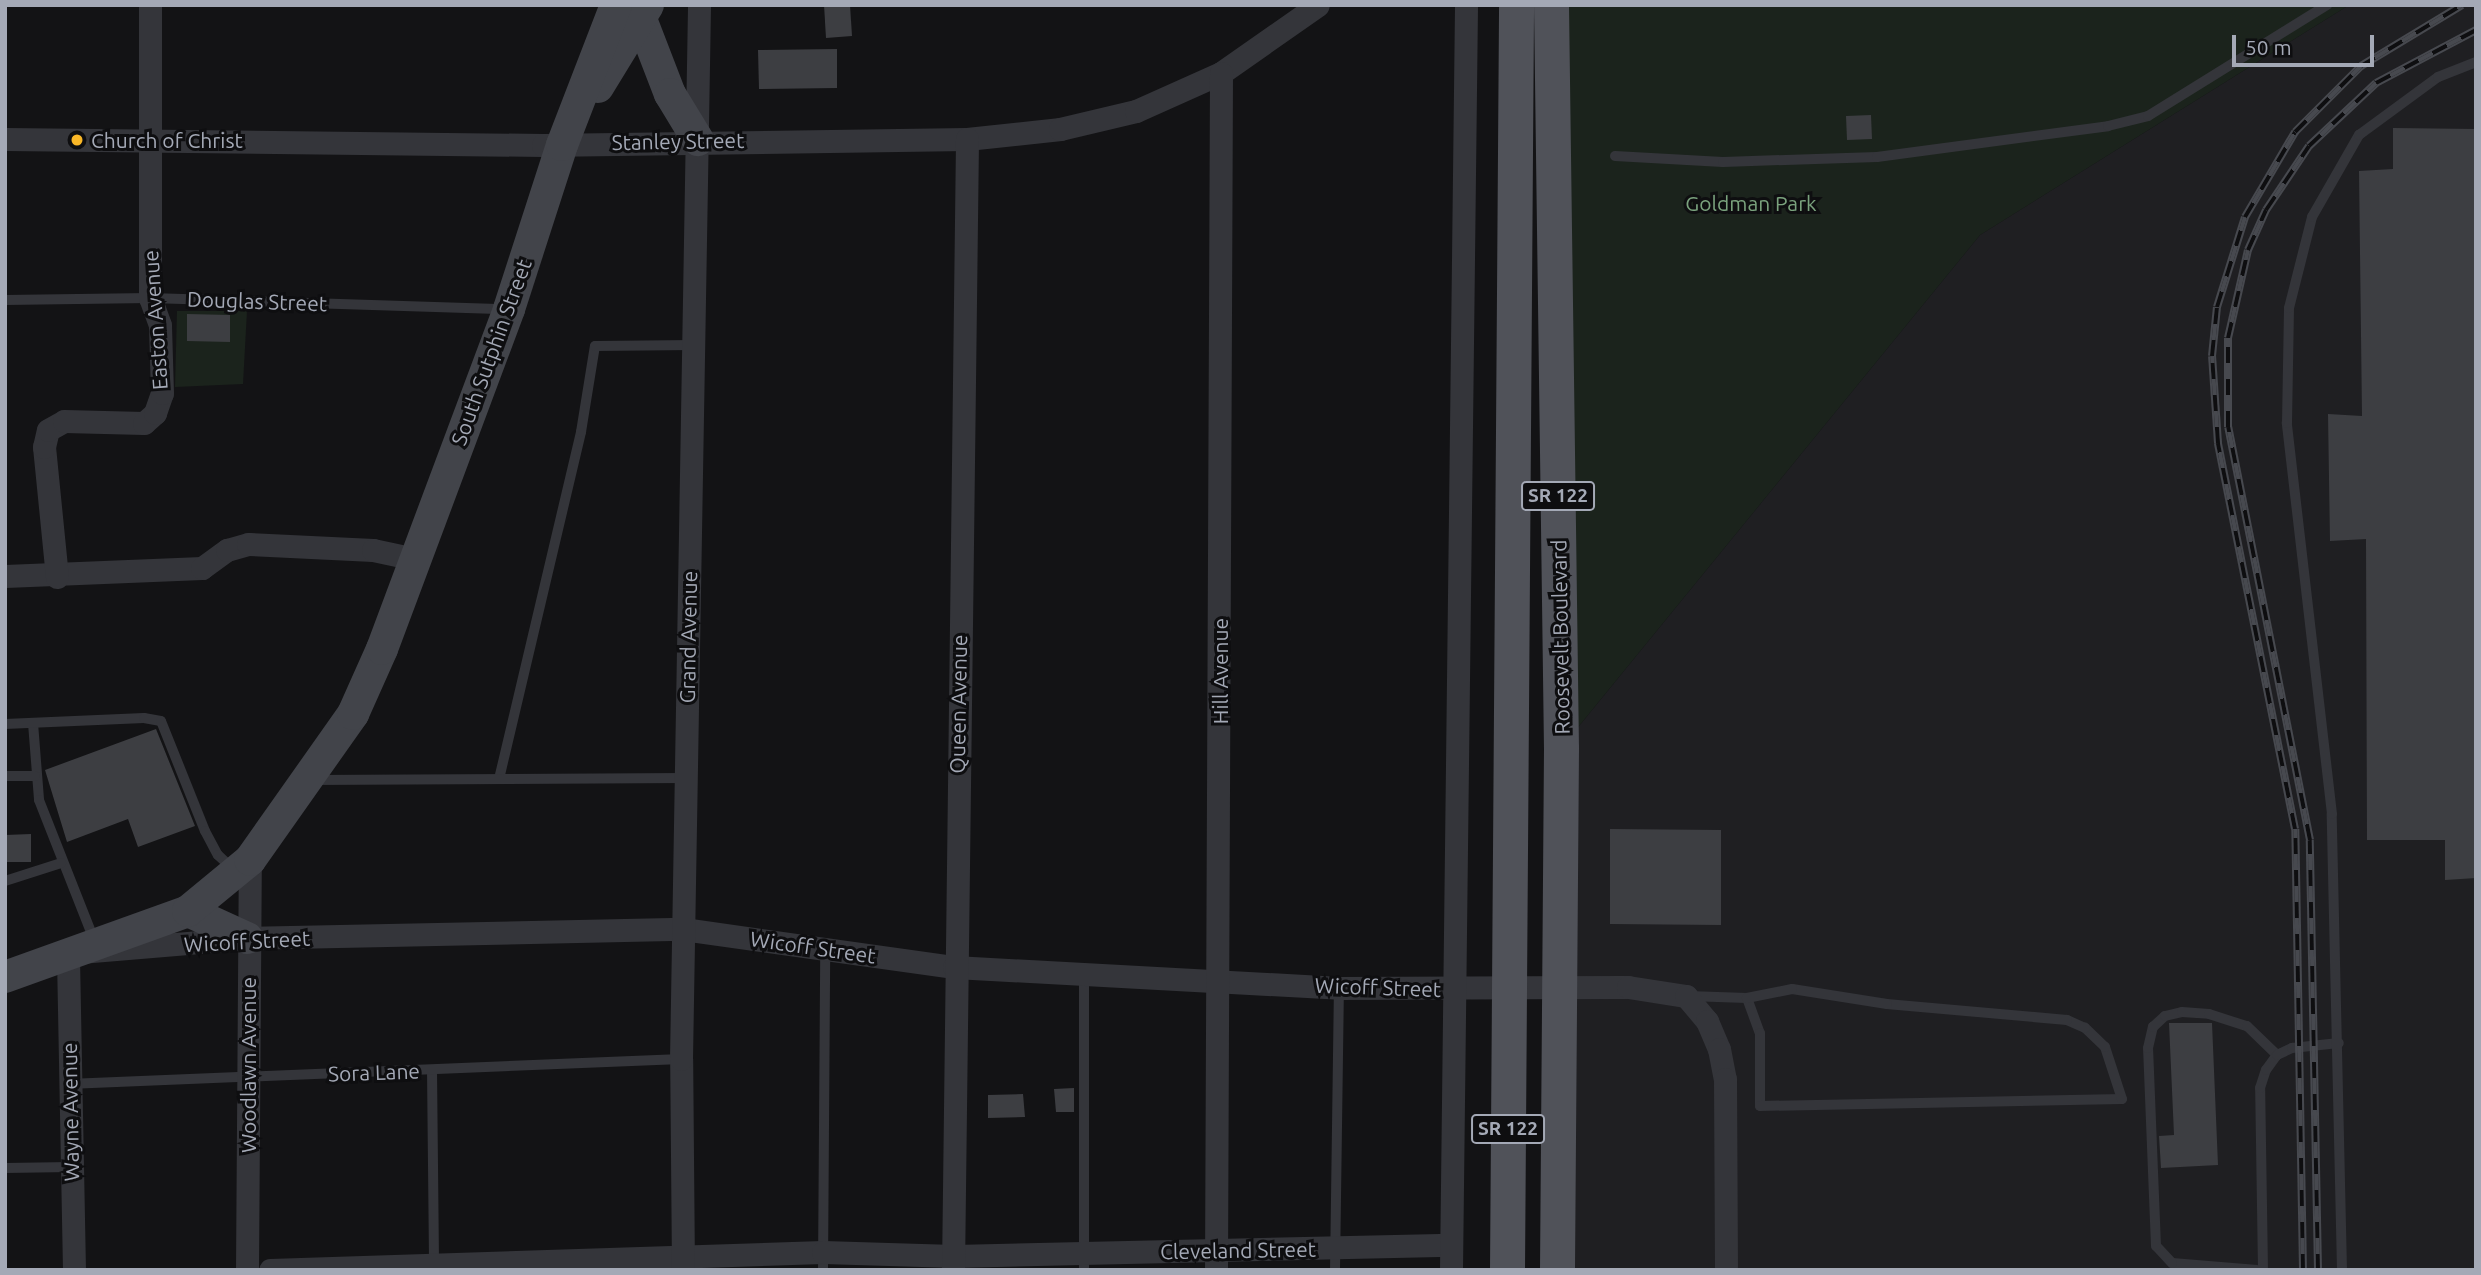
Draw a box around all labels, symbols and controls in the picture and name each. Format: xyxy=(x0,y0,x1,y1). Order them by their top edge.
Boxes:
scale bar xyxy=(2236,21,2378,65)
text: 50 m xyxy=(2245,35,2292,59)
place label: Church of Christ xyxy=(91,127,243,153)
street label: Stanley Street xyxy=(611,127,745,155)
marker: Church of Christ xyxy=(69,132,85,148)
park label: Goldman Park xyxy=(1685,190,1817,216)
street label: Easton Avenue xyxy=(138,249,172,391)
street label: South Sutphin Street xyxy=(446,255,536,449)
street label: Douglas Street xyxy=(187,286,327,316)
road number: SR 122 xyxy=(1520,481,1596,512)
street label: Roosevelt Boulevard xyxy=(1546,539,1574,735)
street label: Grand Avenue xyxy=(674,571,702,703)
street label: Hill Avenue xyxy=(1207,618,1233,724)
street label: Queen Avenue xyxy=(944,634,972,774)
street label: Wicoff Street xyxy=(183,925,311,957)
street label: Wicoff Street xyxy=(749,926,877,968)
street label: Wicoff Street xyxy=(1314,972,1442,1002)
street label: Woodlawn Avenue xyxy=(235,977,261,1153)
street label: Wayne Avenue xyxy=(56,1042,84,1182)
street label: Sora Lane xyxy=(328,1058,420,1086)
road number: SR 122 xyxy=(1470,1114,1546,1144)
street label: Cleveland Street xyxy=(1160,1236,1316,1264)

